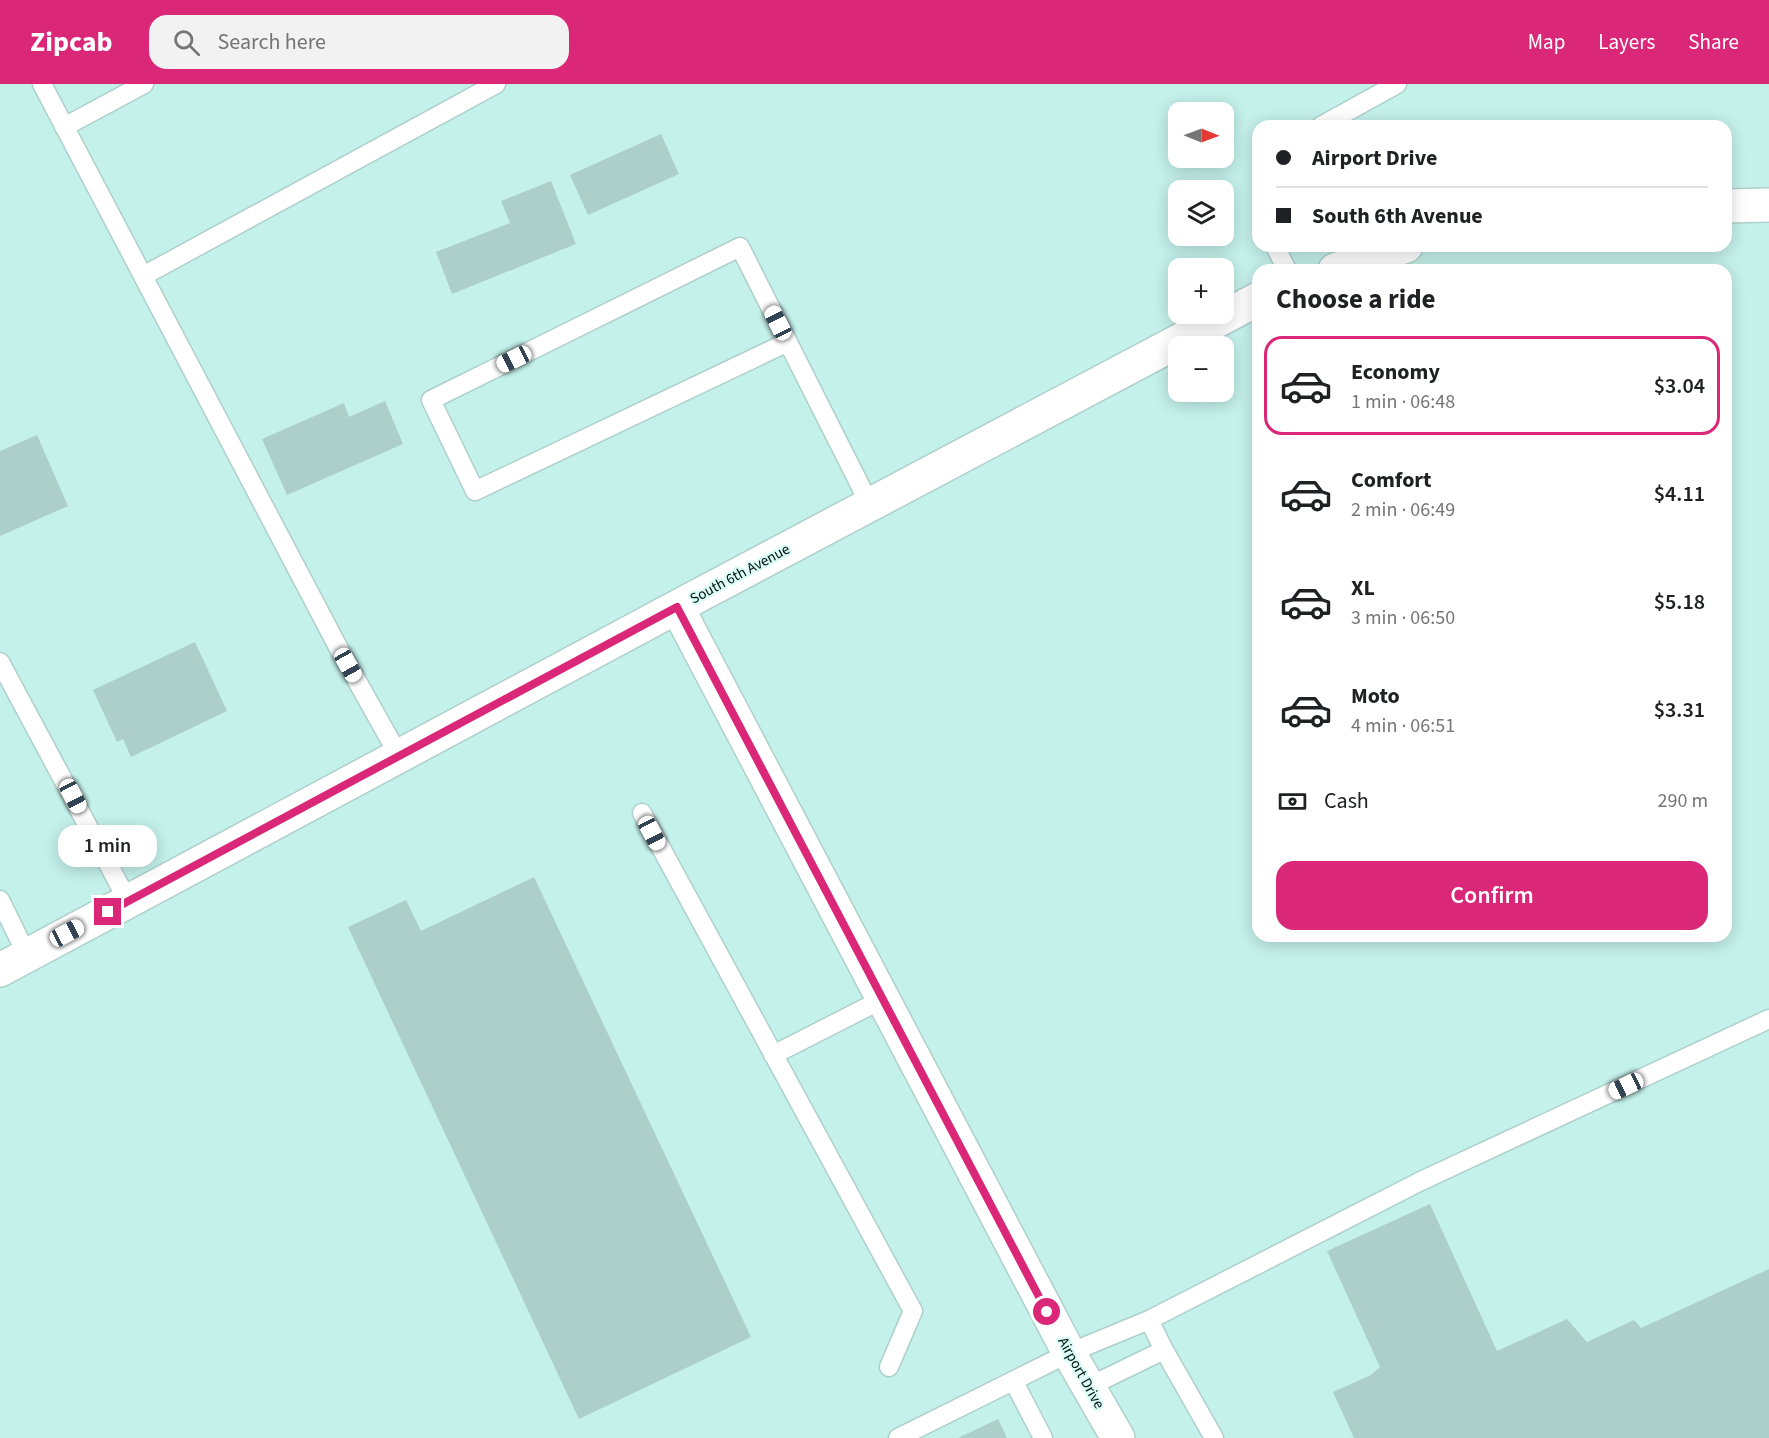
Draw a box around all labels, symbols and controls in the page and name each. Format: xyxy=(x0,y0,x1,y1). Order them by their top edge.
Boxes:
search box xyxy=(149,15,569,69)
text: Zipcab xyxy=(30,22,113,62)
icon: search xyxy=(170,26,203,59)
text: Search here xyxy=(218,26,326,58)
text: Map xyxy=(1528,27,1565,57)
text: Layers xyxy=(1598,27,1655,57)
text: Share xyxy=(1688,27,1739,57)
north arrow xyxy=(1168,102,1234,168)
map controls xyxy=(1168,102,1234,402)
text: Airport Drive xyxy=(1312,142,1437,174)
button: layers xyxy=(1168,180,1234,246)
text: South 6th Avenue xyxy=(1312,200,1483,232)
button: + xyxy=(1168,258,1234,324)
text: Choose a ride xyxy=(1276,280,1436,319)
car xyxy=(762,303,794,343)
button: − xyxy=(1168,336,1234,402)
car xyxy=(494,343,534,375)
text: Economy xyxy=(1351,356,1440,388)
icon: car xyxy=(1279,359,1333,413)
text: $3.04 xyxy=(1654,370,1705,402)
text: 1 min · 06:48 xyxy=(1351,388,1455,416)
text: Comfort xyxy=(1351,464,1432,496)
icon: car xyxy=(1279,467,1333,521)
text: $4.11 xyxy=(1654,478,1705,510)
text: 2 min · 06:49 xyxy=(1351,496,1455,524)
street label: South 6th Avenue xyxy=(686,539,794,609)
text: XL xyxy=(1351,572,1375,604)
icon: car xyxy=(1279,575,1333,629)
text: $5.18 xyxy=(1654,586,1705,618)
text: 3 min · 06:50 xyxy=(1351,604,1455,632)
car xyxy=(331,645,365,685)
text: Moto xyxy=(1351,680,1400,712)
icon: car xyxy=(1279,683,1333,737)
text: $3.31 xyxy=(1654,694,1705,726)
text: 4 min · 06:51 xyxy=(1351,712,1455,740)
car xyxy=(57,776,89,816)
icon: cash xyxy=(1276,785,1309,818)
text: Cash xyxy=(1324,785,1369,817)
text: 290 m xyxy=(1658,787,1708,815)
car xyxy=(636,813,668,853)
callout: 1 min xyxy=(58,825,158,867)
text: 1 min xyxy=(84,832,131,860)
button: Confirm xyxy=(1276,861,1708,930)
route end xyxy=(94,898,121,925)
car xyxy=(47,917,87,949)
car xyxy=(1606,1070,1646,1102)
route start xyxy=(1033,1298,1060,1325)
street label: Airport Drive xyxy=(1053,1333,1109,1413)

